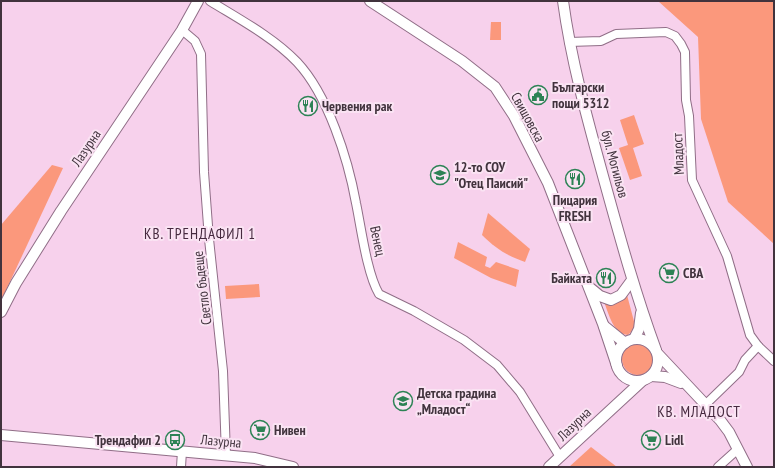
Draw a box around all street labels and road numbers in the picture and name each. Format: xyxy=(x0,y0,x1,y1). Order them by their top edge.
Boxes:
street label: Свищовска xyxy=(507,89,549,145)
street label: Лазурна xyxy=(67,126,105,171)
street label: бул. Могильов xyxy=(597,128,633,200)
street label: Младост xyxy=(668,132,688,175)
street label: Венец xyxy=(366,224,390,258)
street label: Светло бъдеще xyxy=(189,250,215,326)
street label: Лазурна xyxy=(552,403,595,445)
street label: Лазурна xyxy=(199,430,242,452)

